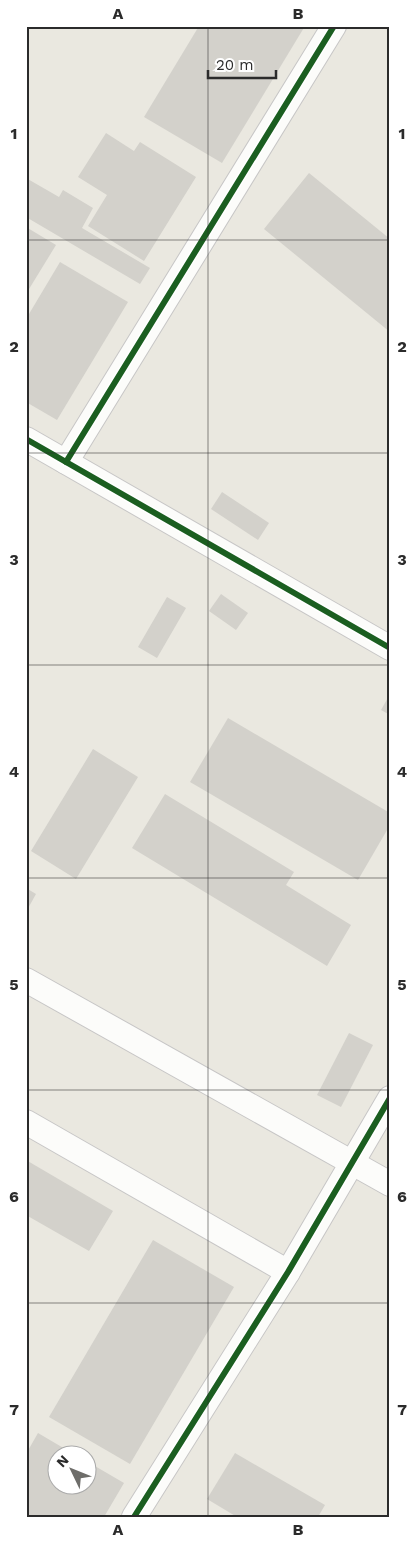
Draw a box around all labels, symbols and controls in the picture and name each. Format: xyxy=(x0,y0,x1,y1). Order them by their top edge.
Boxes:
text: A xyxy=(113,4,124,23)
text: B xyxy=(293,4,304,23)
scale bar xyxy=(208,48,276,80)
text: 20 m xyxy=(216,56,254,74)
text: 1 xyxy=(11,124,17,143)
text: 1 xyxy=(399,124,405,143)
text: 2 xyxy=(9,337,19,356)
text: 2 xyxy=(397,337,407,356)
text: 3 xyxy=(9,550,19,569)
text: 3 xyxy=(397,550,407,569)
text: 4 xyxy=(9,762,19,781)
text: 4 xyxy=(397,762,407,781)
text: 5 xyxy=(9,975,19,994)
text: 5 xyxy=(397,975,407,994)
text: 6 xyxy=(9,1187,19,1206)
text: 6 xyxy=(397,1187,407,1206)
text: 7 xyxy=(9,1400,19,1419)
text: 7 xyxy=(397,1400,407,1419)
north arrow xyxy=(48,1446,98,1496)
text: N xyxy=(53,1452,72,1470)
text: A xyxy=(113,1520,124,1539)
text: B xyxy=(293,1520,304,1539)

